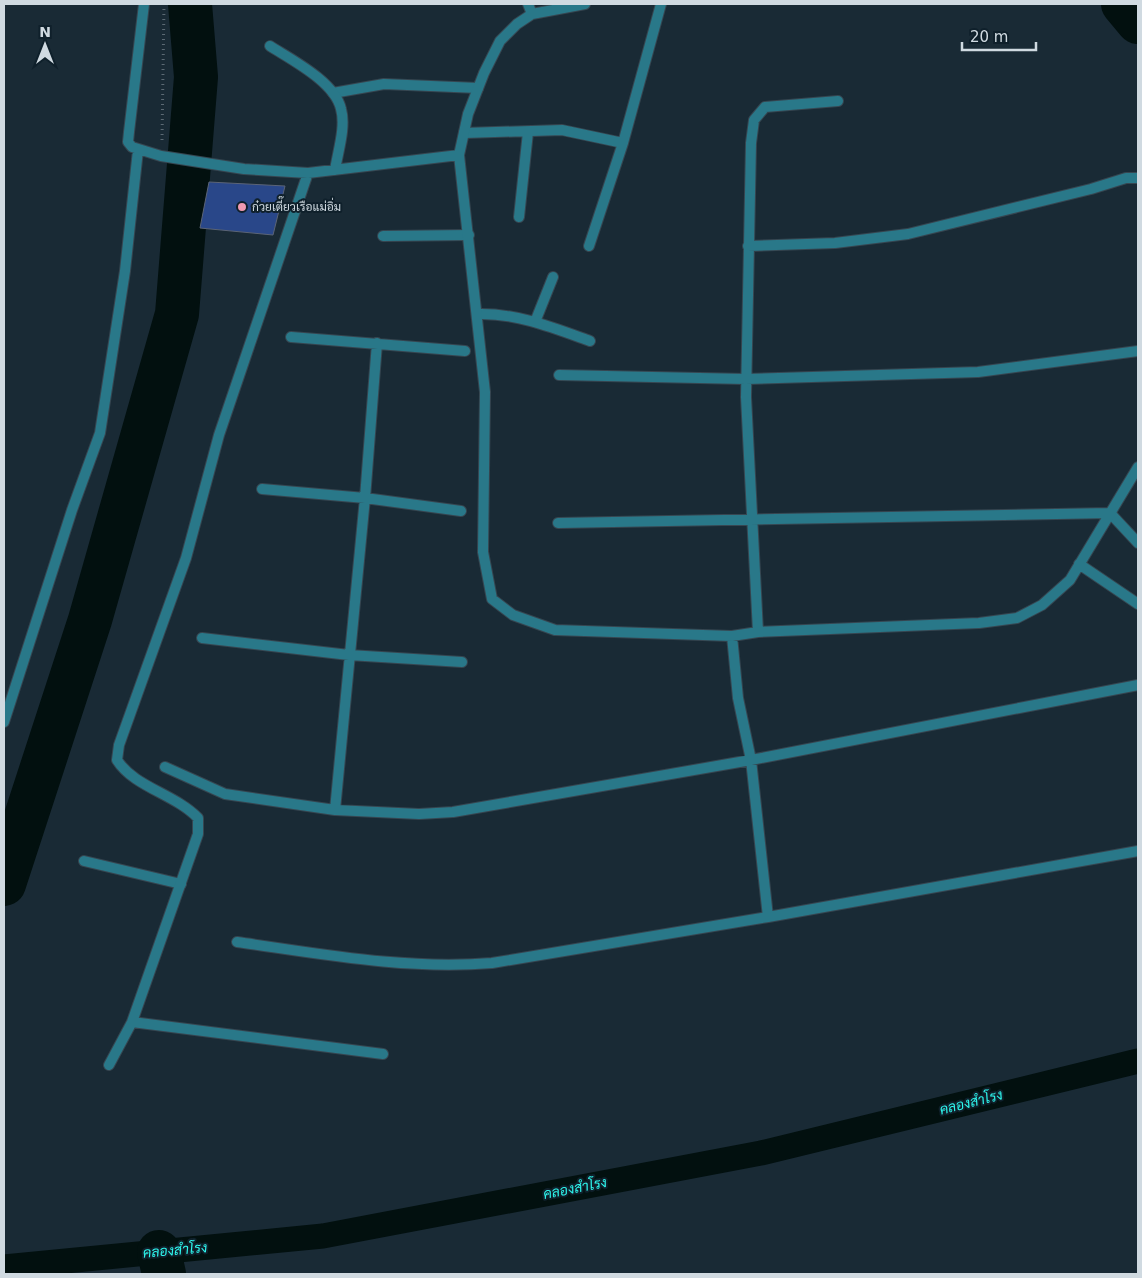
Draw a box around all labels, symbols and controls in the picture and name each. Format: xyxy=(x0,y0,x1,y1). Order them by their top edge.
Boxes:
north arrow xyxy=(20,20,70,70)
scale bar xyxy=(962,20,1036,52)
text: N xyxy=(39,24,51,40)
text: 20 m xyxy=(970,28,1008,46)
place label: ก๋วยเตี๊ยวเรือแม่อิ่ม xyxy=(252,196,341,214)
marker: ก๋วยเตี๊ยวเรือแม่อิ่ม xyxy=(236,201,248,213)
water label: คลองสำโรง xyxy=(938,1086,1004,1118)
water label: คลองสำโรง xyxy=(542,1174,608,1202)
water label: คลองสำโรง xyxy=(142,1239,208,1261)

